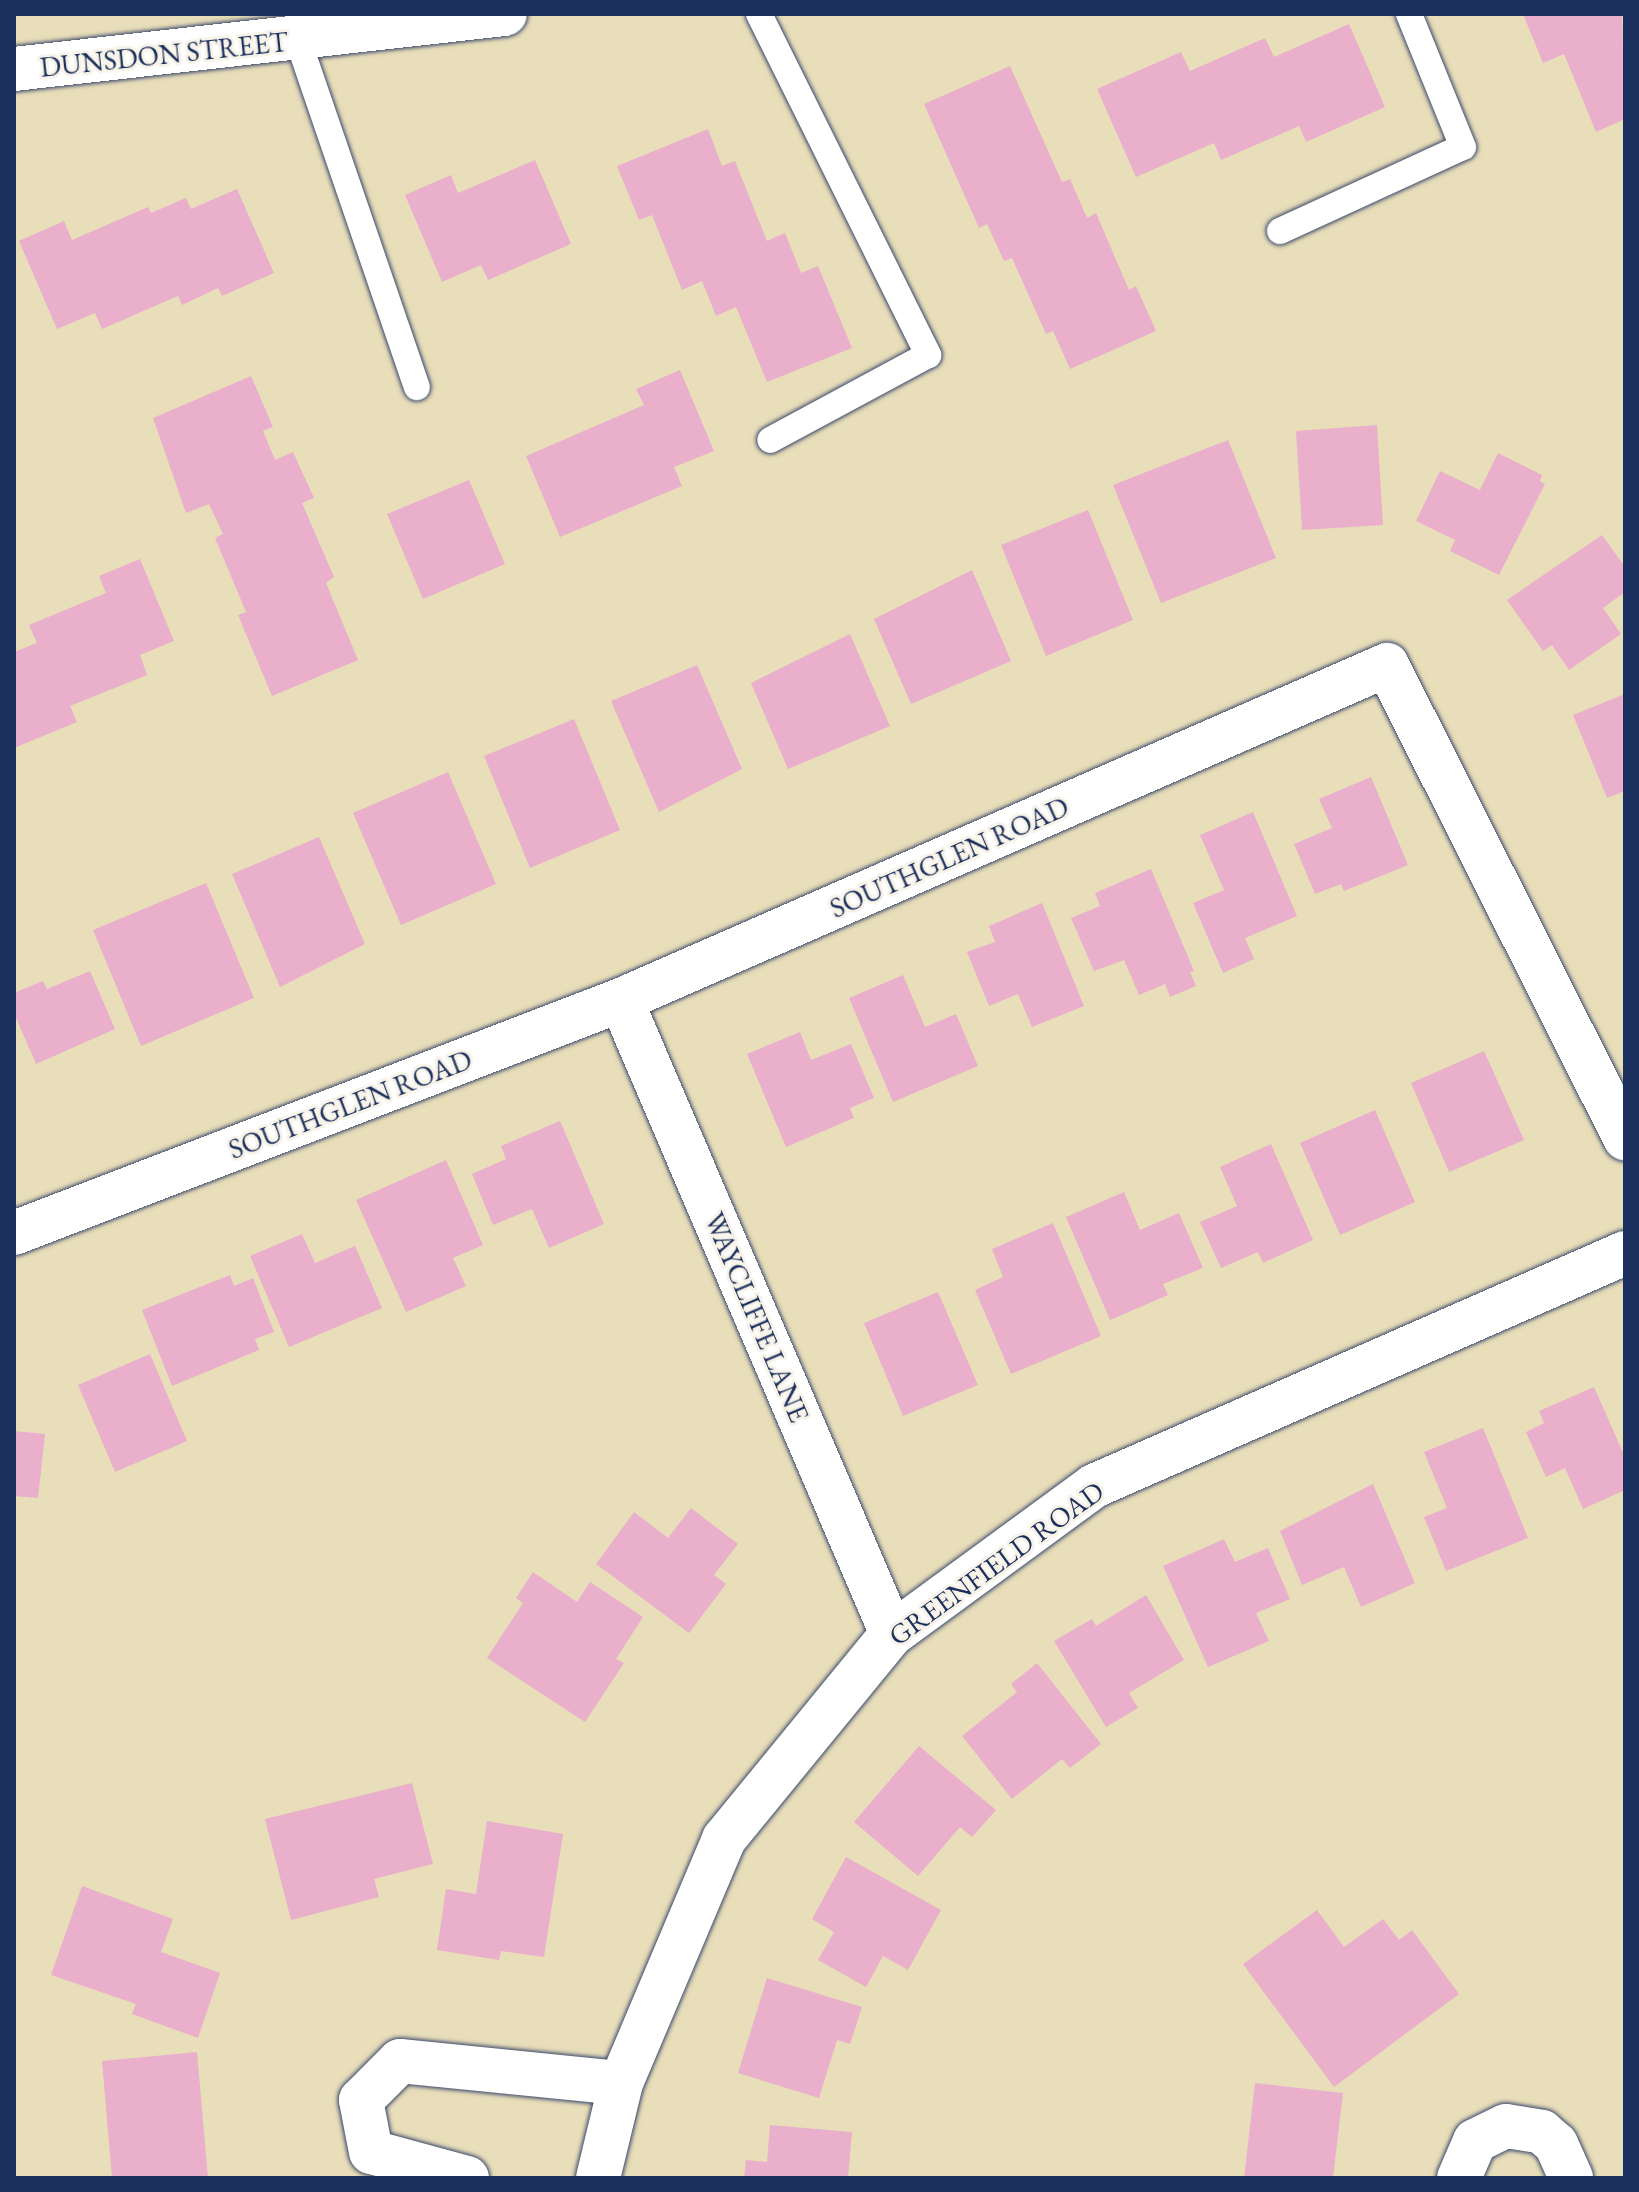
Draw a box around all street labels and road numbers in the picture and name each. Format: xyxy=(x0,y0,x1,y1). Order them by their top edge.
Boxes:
street label: DUNSDON STREET xyxy=(38,24,290,84)
street label: SOUTHGLEN ROAD xyxy=(824,789,1074,925)
street label: SOUTHGLEN ROAD xyxy=(224,1042,476,1166)
street label: WAYCLIFFE LANE xyxy=(698,1207,816,1427)
street label: GREENFIELD ROAD xyxy=(882,1474,1110,1652)

